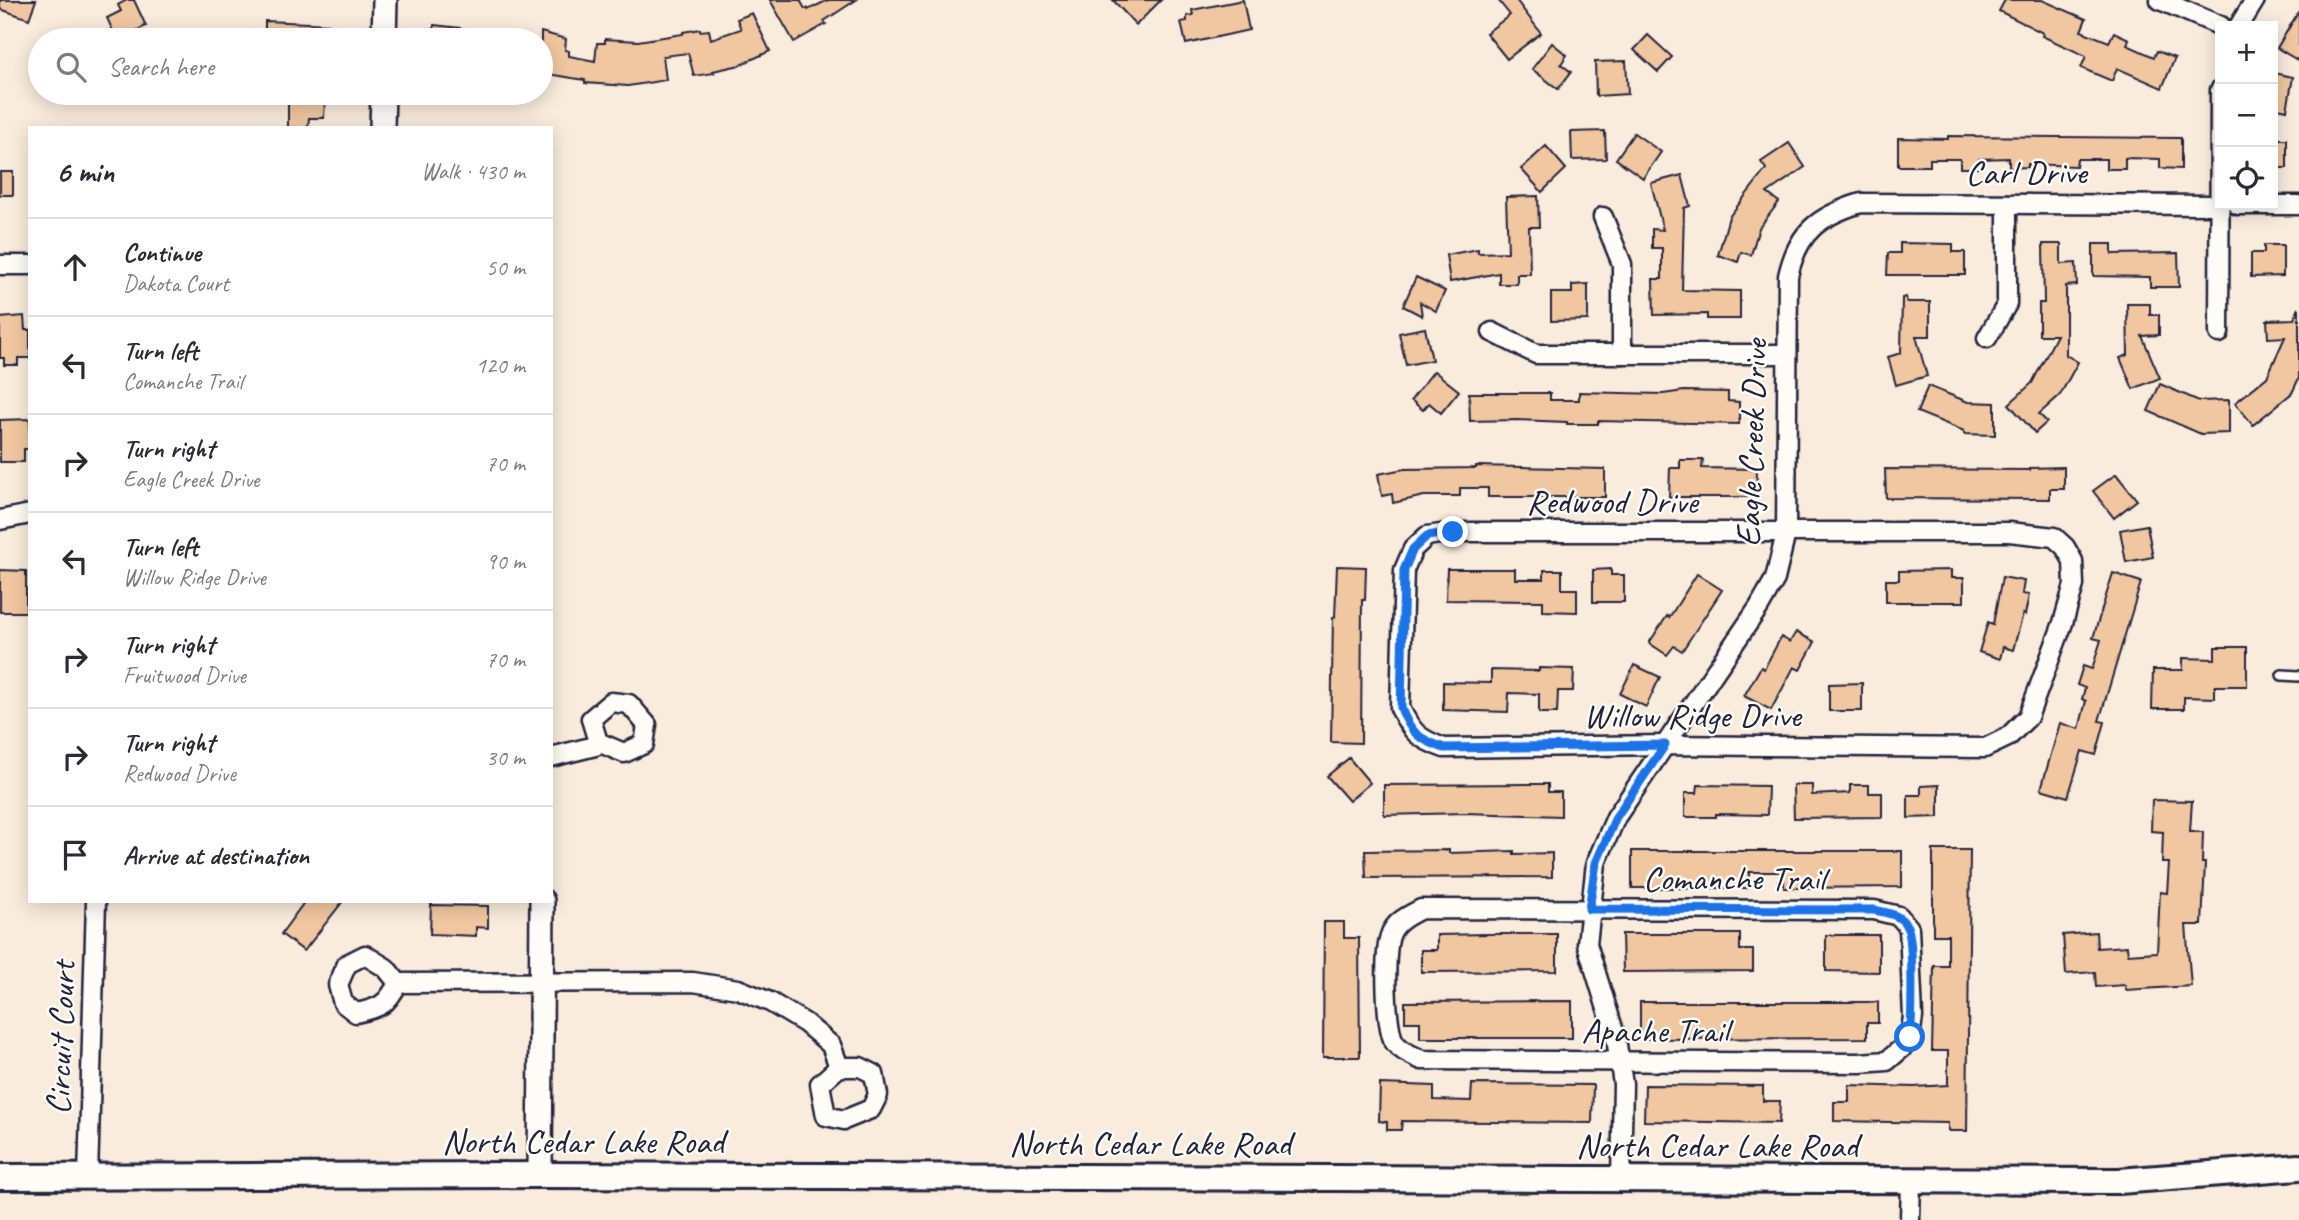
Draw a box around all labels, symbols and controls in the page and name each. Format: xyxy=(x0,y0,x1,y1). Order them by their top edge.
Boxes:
map controls xyxy=(2215,21,2278,210)
button: + xyxy=(2215,21,2278,84)
search box xyxy=(28,28,553,105)
icon: search xyxy=(52,48,90,86)
text: Search here xyxy=(108,50,214,83)
button: − xyxy=(2215,84,2278,147)
button: locate xyxy=(2215,147,2278,210)
street label: Carl Drive xyxy=(1965,150,2089,195)
text: 6 min xyxy=(56,153,114,191)
text: Walk · 430 m xyxy=(421,157,525,186)
text: Continue xyxy=(123,236,201,269)
icon: ahead xyxy=(56,248,94,286)
text: 50 m xyxy=(486,253,525,282)
text: Dakota Court xyxy=(123,269,229,298)
text: Turn left xyxy=(123,334,198,367)
street label: Eagle Creek Drive xyxy=(1725,336,1778,547)
icon: left xyxy=(56,346,94,384)
text: 120 m xyxy=(476,351,525,380)
text: Comanche Trail xyxy=(123,367,243,396)
text: Turn right xyxy=(123,432,214,465)
icon: right xyxy=(56,444,94,482)
text: 70 m xyxy=(486,449,525,478)
text: Eagle Creek Drive xyxy=(123,465,259,494)
street label: Redwood Drive xyxy=(1526,479,1700,524)
route end xyxy=(1437,516,1468,547)
text: Turn left xyxy=(123,530,198,563)
icon: left xyxy=(56,542,94,580)
text: 90 m xyxy=(486,547,525,576)
text: Willow Ridge Drive xyxy=(123,563,266,592)
text: Turn right xyxy=(123,628,214,661)
icon: right xyxy=(56,640,94,678)
text: 70 m xyxy=(486,645,525,674)
text: Fruitwood Drive xyxy=(123,661,246,690)
street label: Willow Ridge Drive xyxy=(1583,693,1803,738)
text: Turn right xyxy=(123,726,214,759)
icon: right xyxy=(56,738,94,776)
text: 30 m xyxy=(486,743,525,772)
text: Redwood Drive xyxy=(123,759,236,788)
icon: arrive xyxy=(56,836,94,874)
text: Arrive at destination xyxy=(123,839,309,872)
street label: Comanche Trail xyxy=(1643,856,1831,901)
street label: Circuit Court xyxy=(35,957,86,1116)
street label: Apache Trail xyxy=(1582,1008,1734,1053)
route start xyxy=(1894,1021,1925,1052)
street label: North Cedar Lake Road xyxy=(442,1119,729,1164)
street label: North Cedar Lake Road xyxy=(1009,1121,1296,1166)
street label: North Cedar Lake Road xyxy=(1576,1123,1863,1168)

